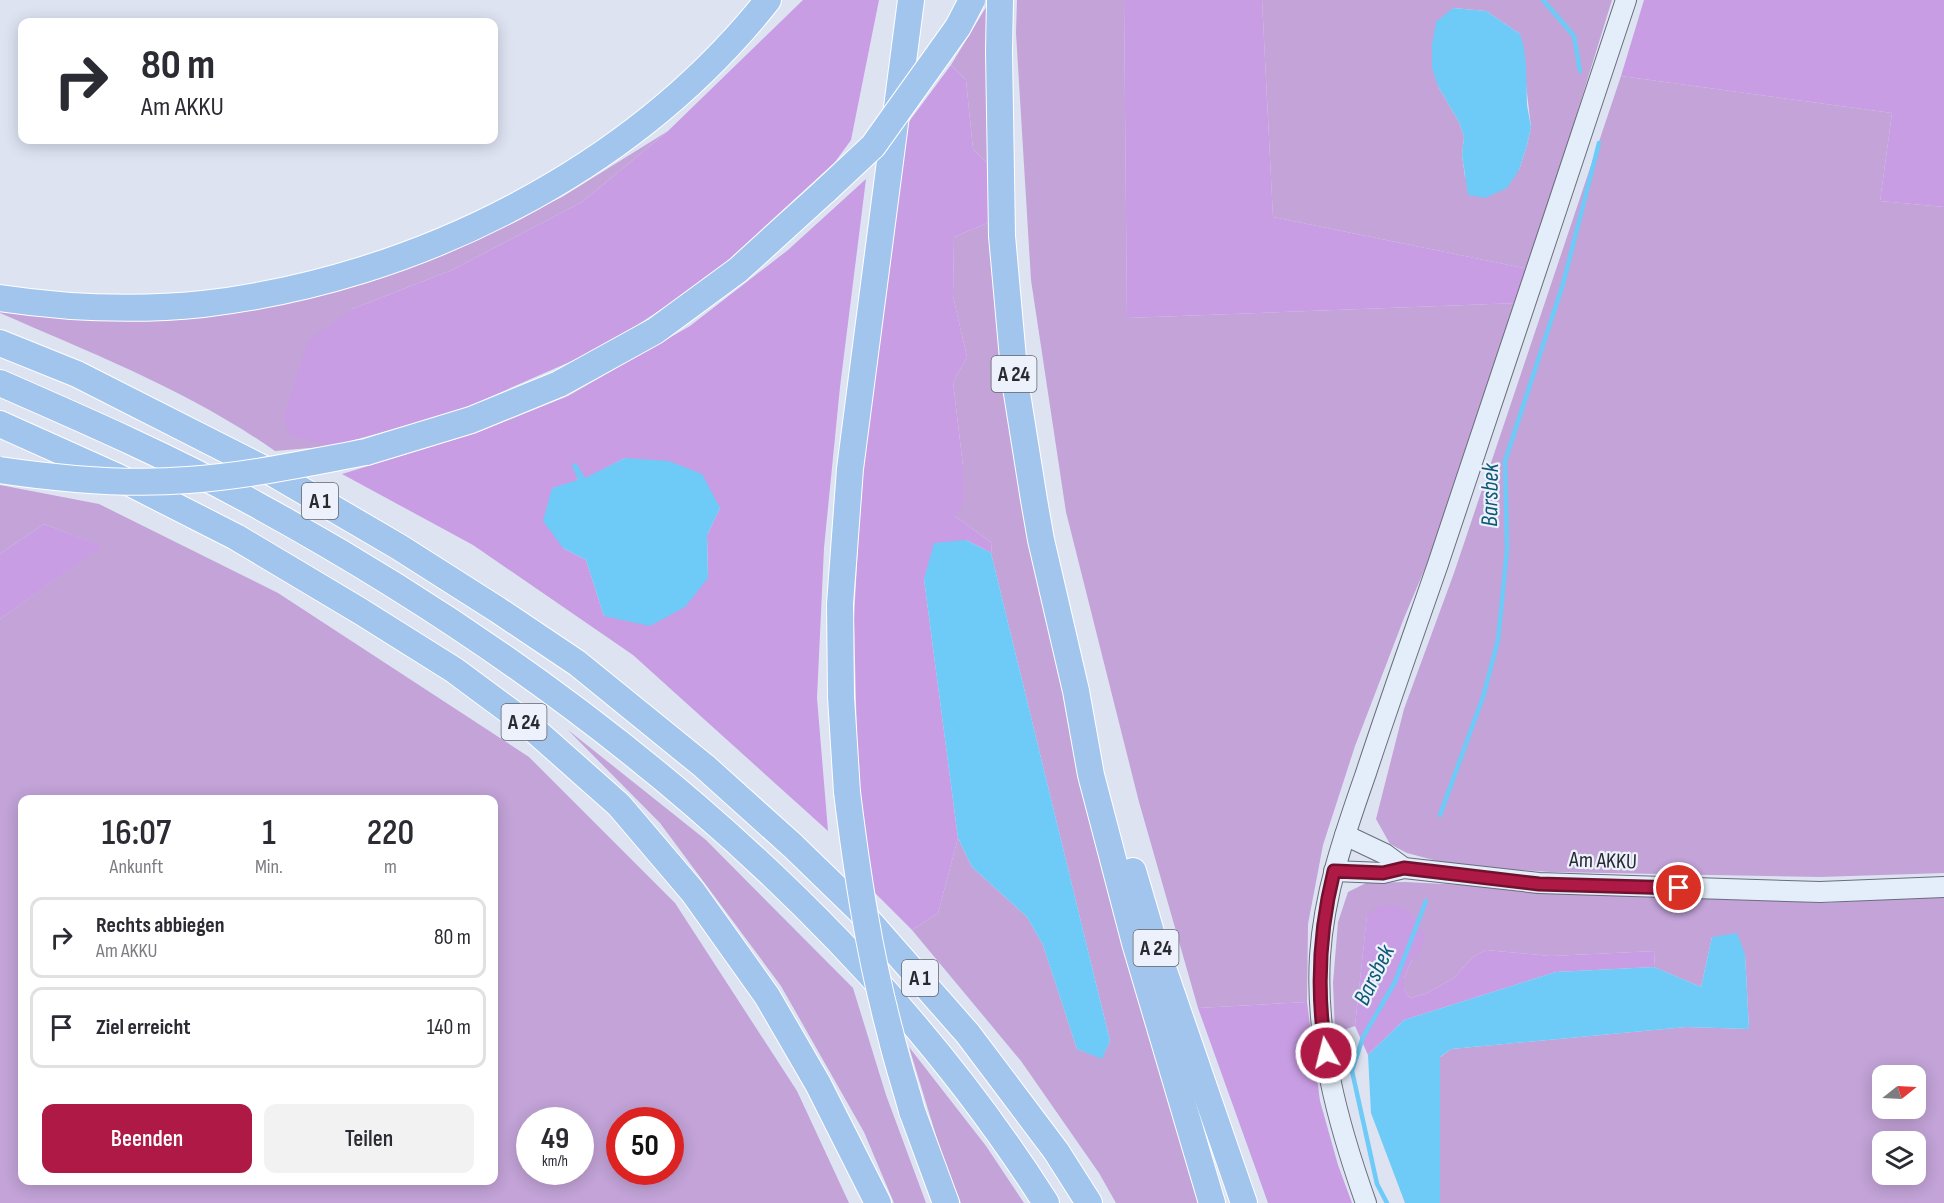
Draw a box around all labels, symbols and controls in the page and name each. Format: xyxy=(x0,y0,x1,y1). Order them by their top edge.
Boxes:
text: 80 m xyxy=(141,40,215,91)
icon: right xyxy=(42,42,120,120)
text: Am AKKU xyxy=(141,91,224,123)
road number: A 24 xyxy=(992,356,1036,392)
water label: Barsbek xyxy=(1475,462,1505,527)
road number: A 1 xyxy=(302,483,338,519)
road number: A 24 xyxy=(502,704,546,740)
text: 16:07 xyxy=(102,812,171,855)
text: 1 xyxy=(262,812,276,855)
text: 220 xyxy=(367,812,414,855)
street label: Am AKKU xyxy=(1568,846,1637,876)
text: Ankunft xyxy=(109,855,163,879)
text: Min. xyxy=(255,855,283,879)
text: m xyxy=(384,855,397,879)
pin xyxy=(1653,862,1704,913)
icon: arrive xyxy=(1662,871,1695,904)
text: Rechts abbiegen xyxy=(96,912,225,939)
icon: right xyxy=(45,921,78,954)
text: 80 m xyxy=(434,924,471,951)
road number: A 24 xyxy=(1134,930,1178,966)
text: Am AKKU xyxy=(96,939,157,963)
water label: Barsbek xyxy=(1347,939,1401,1010)
road number: A 1 xyxy=(902,960,938,996)
icon: arrive xyxy=(45,1011,78,1044)
text: Ziel erreicht xyxy=(96,1014,191,1041)
text: 140 m xyxy=(427,1014,471,1041)
position arrow xyxy=(1294,1021,1358,1085)
north arrow xyxy=(1872,1065,1926,1119)
map controls xyxy=(1872,1065,1926,1185)
button: Beenden xyxy=(42,1104,252,1173)
button: Teilen xyxy=(264,1104,474,1173)
speed limit sign: 50 xyxy=(606,1107,684,1185)
text: 49 xyxy=(541,1121,569,1157)
button: layers xyxy=(1872,1131,1926,1185)
text: km/h xyxy=(542,1152,568,1171)

